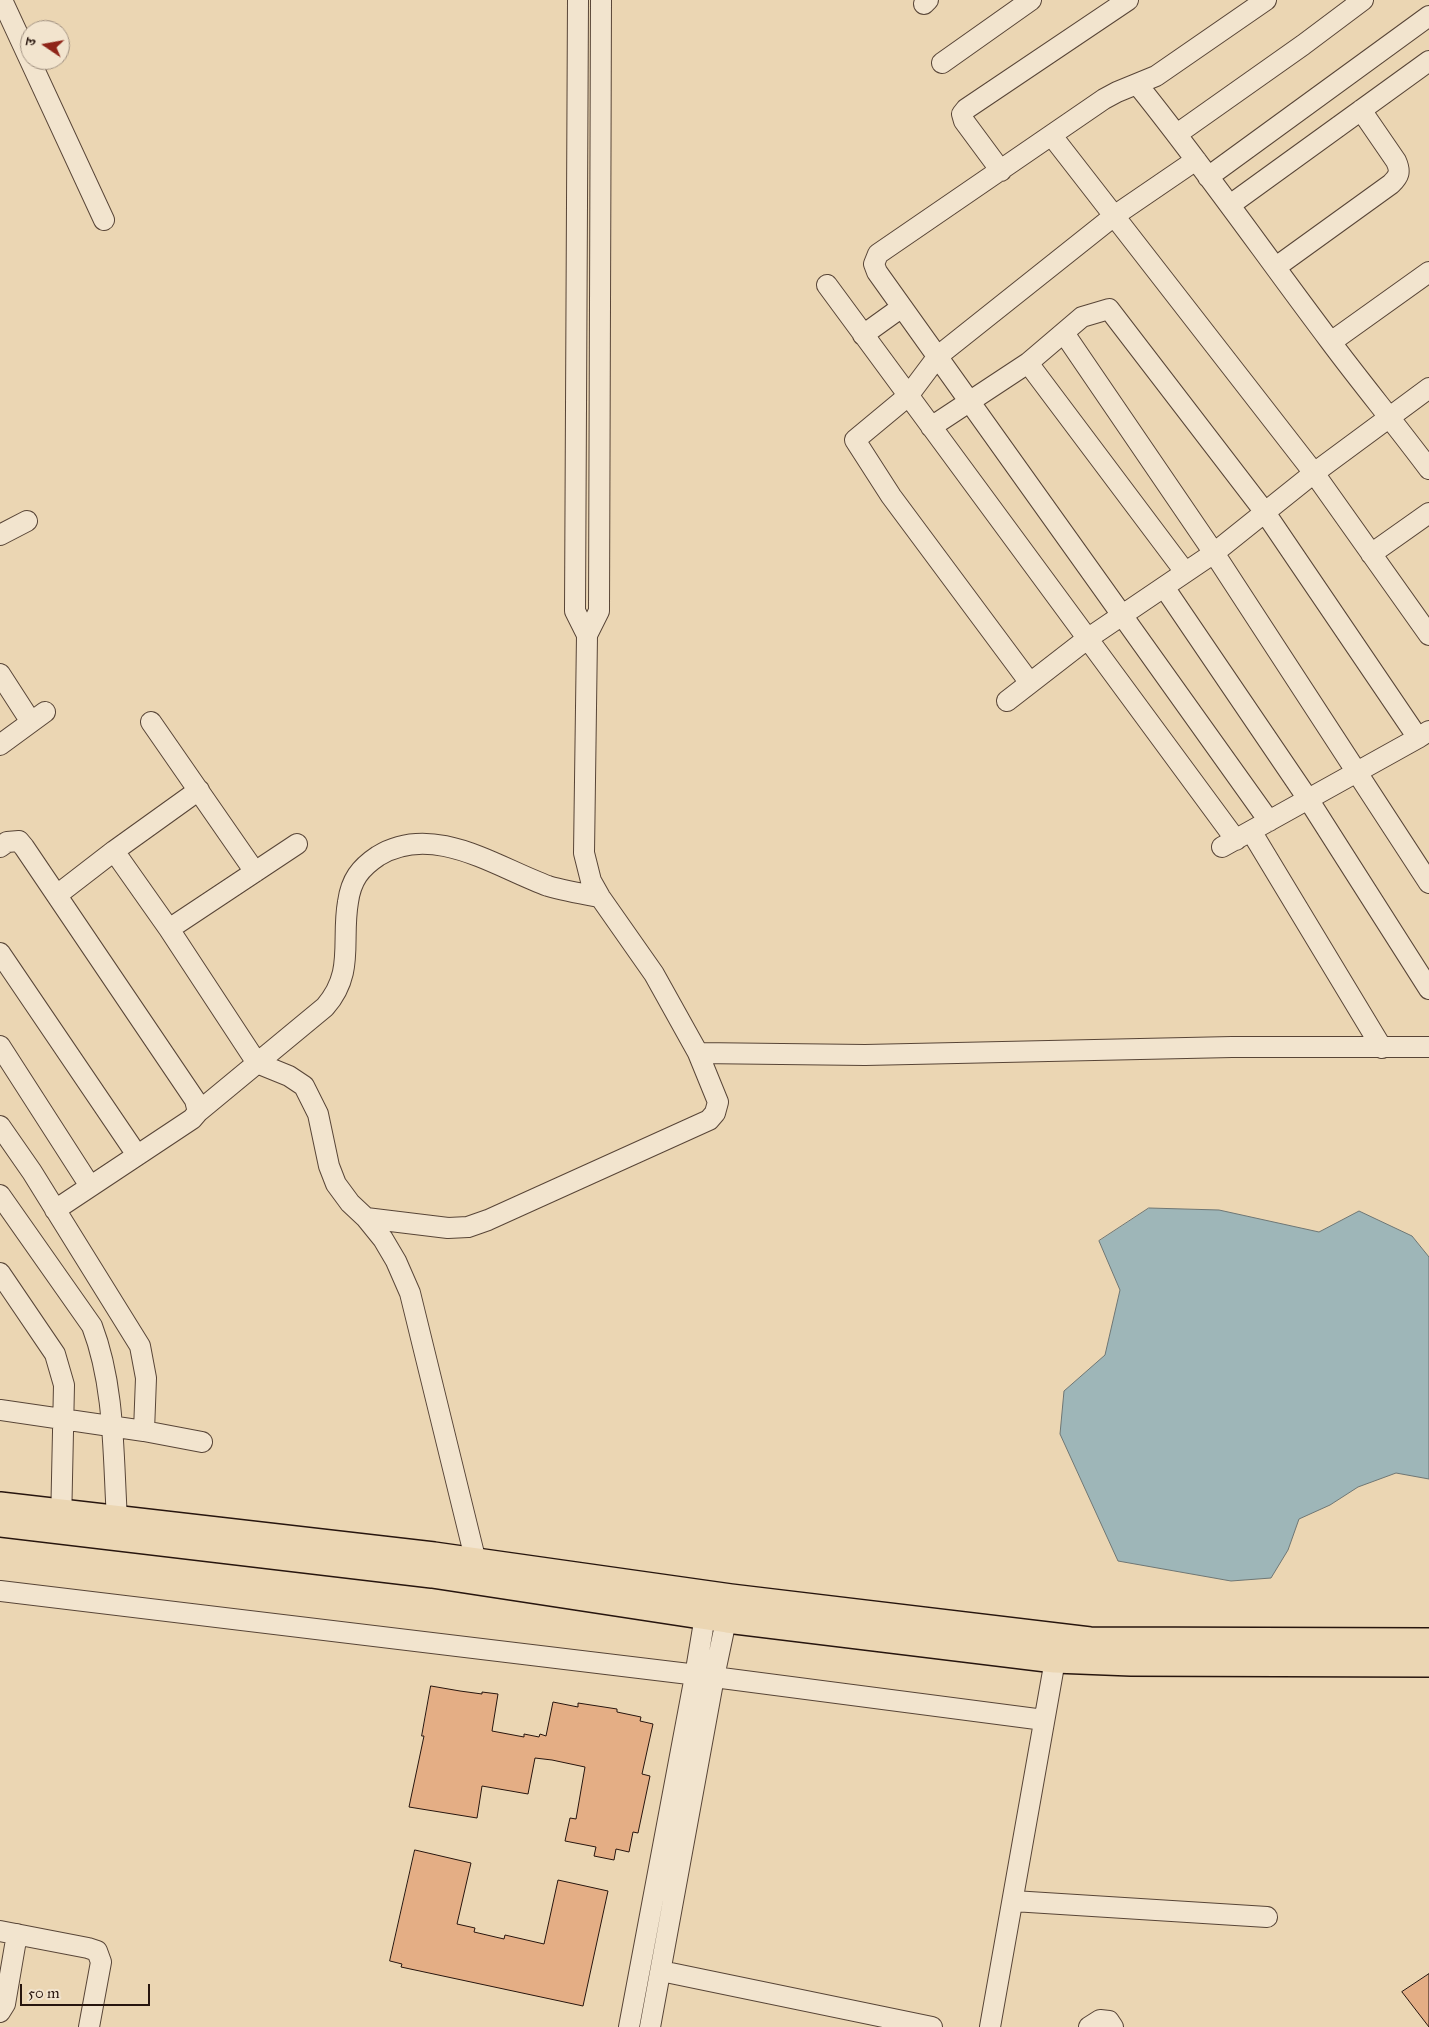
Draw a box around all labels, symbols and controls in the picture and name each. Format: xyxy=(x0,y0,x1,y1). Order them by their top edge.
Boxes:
north arrow xyxy=(20,20,70,70)
text: उ xyxy=(22,37,40,47)
scale bar xyxy=(22,1974,152,2006)
text: 50 m xyxy=(28,1984,60,2002)

